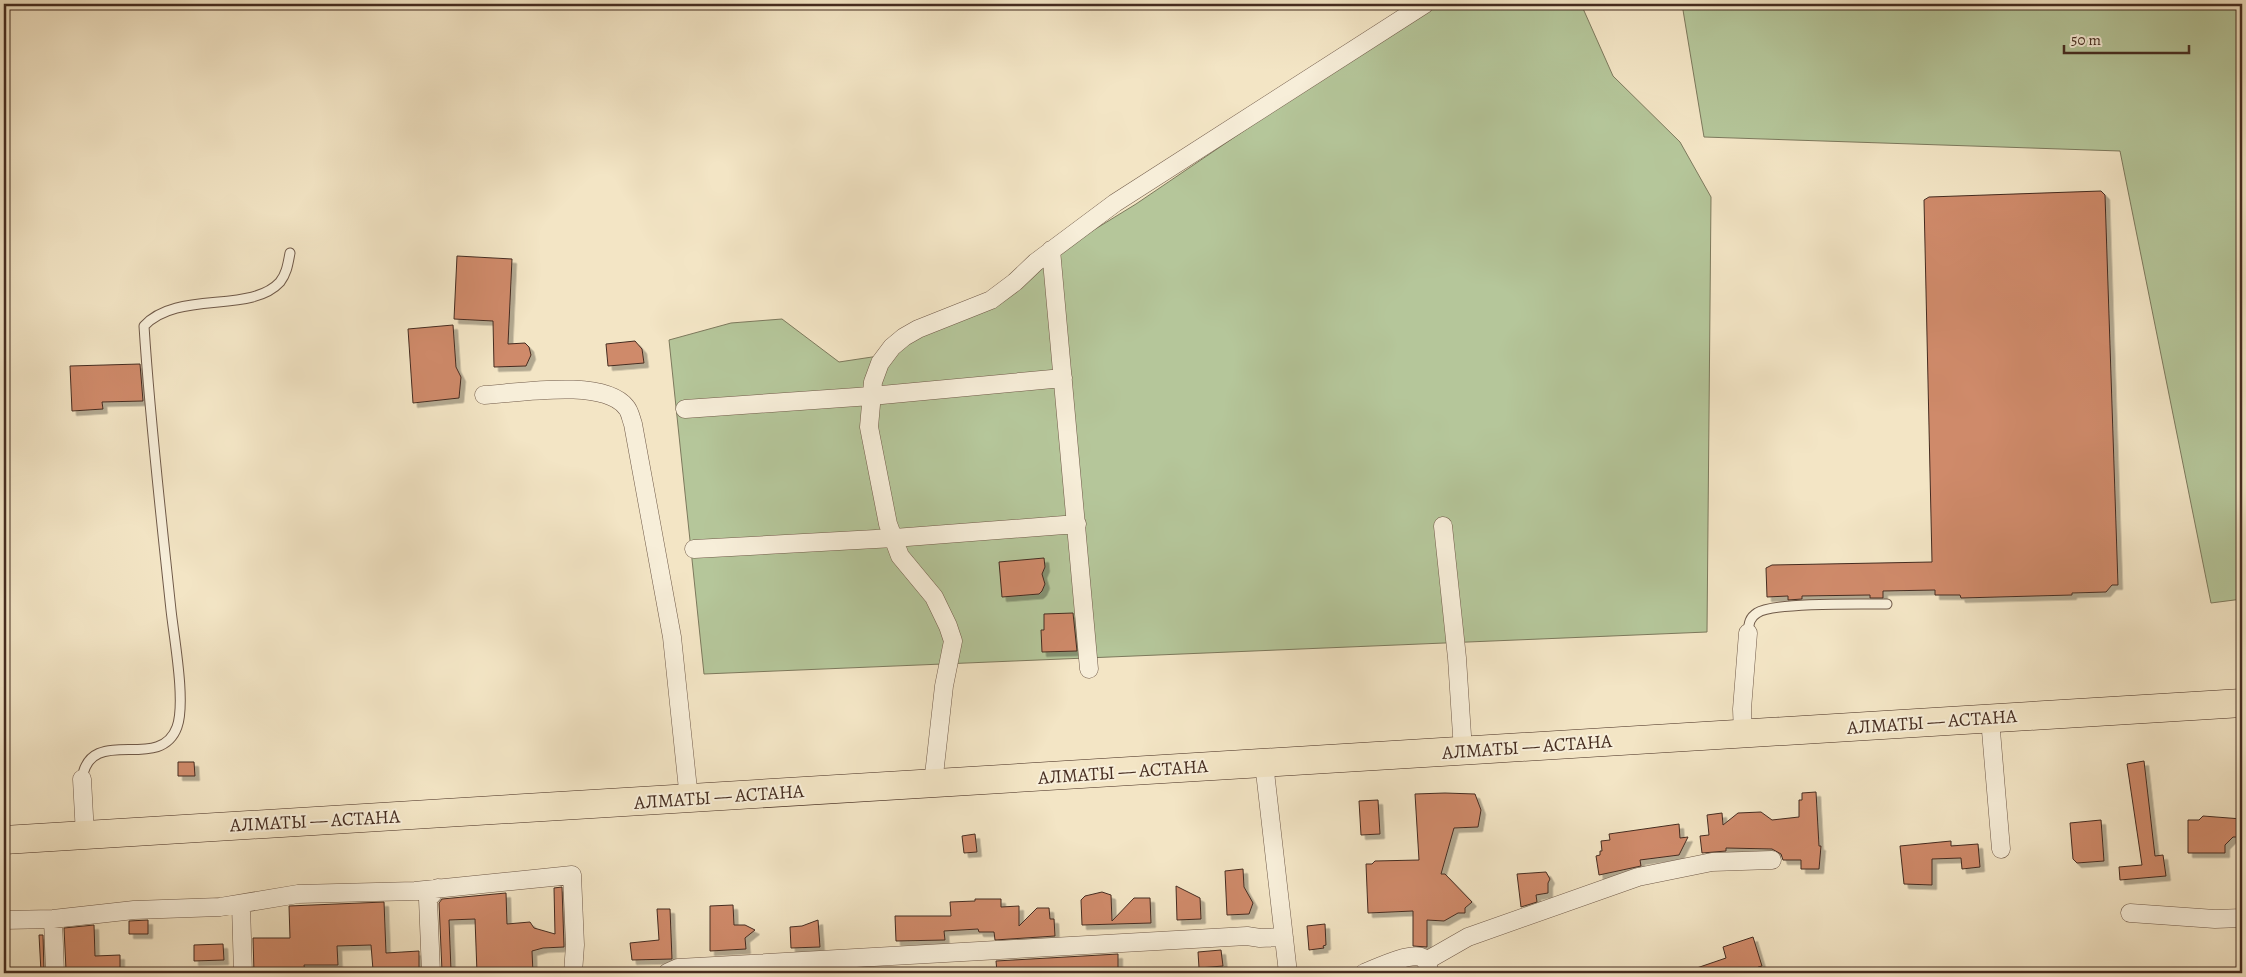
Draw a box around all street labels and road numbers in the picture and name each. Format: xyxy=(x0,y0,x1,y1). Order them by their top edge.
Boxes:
street label: АЛМАТЫ — АСТАНА xyxy=(1845,703,2019,741)
street label: АЛМАТЫ — АСТАНА xyxy=(1440,728,1614,766)
street label: АЛМАТЫ — АСТАНА xyxy=(1036,753,1210,791)
street label: АЛМАТЫ — АСТАНА xyxy=(632,778,806,816)
street label: АЛМАТЫ — АСТАНА xyxy=(228,804,402,838)

